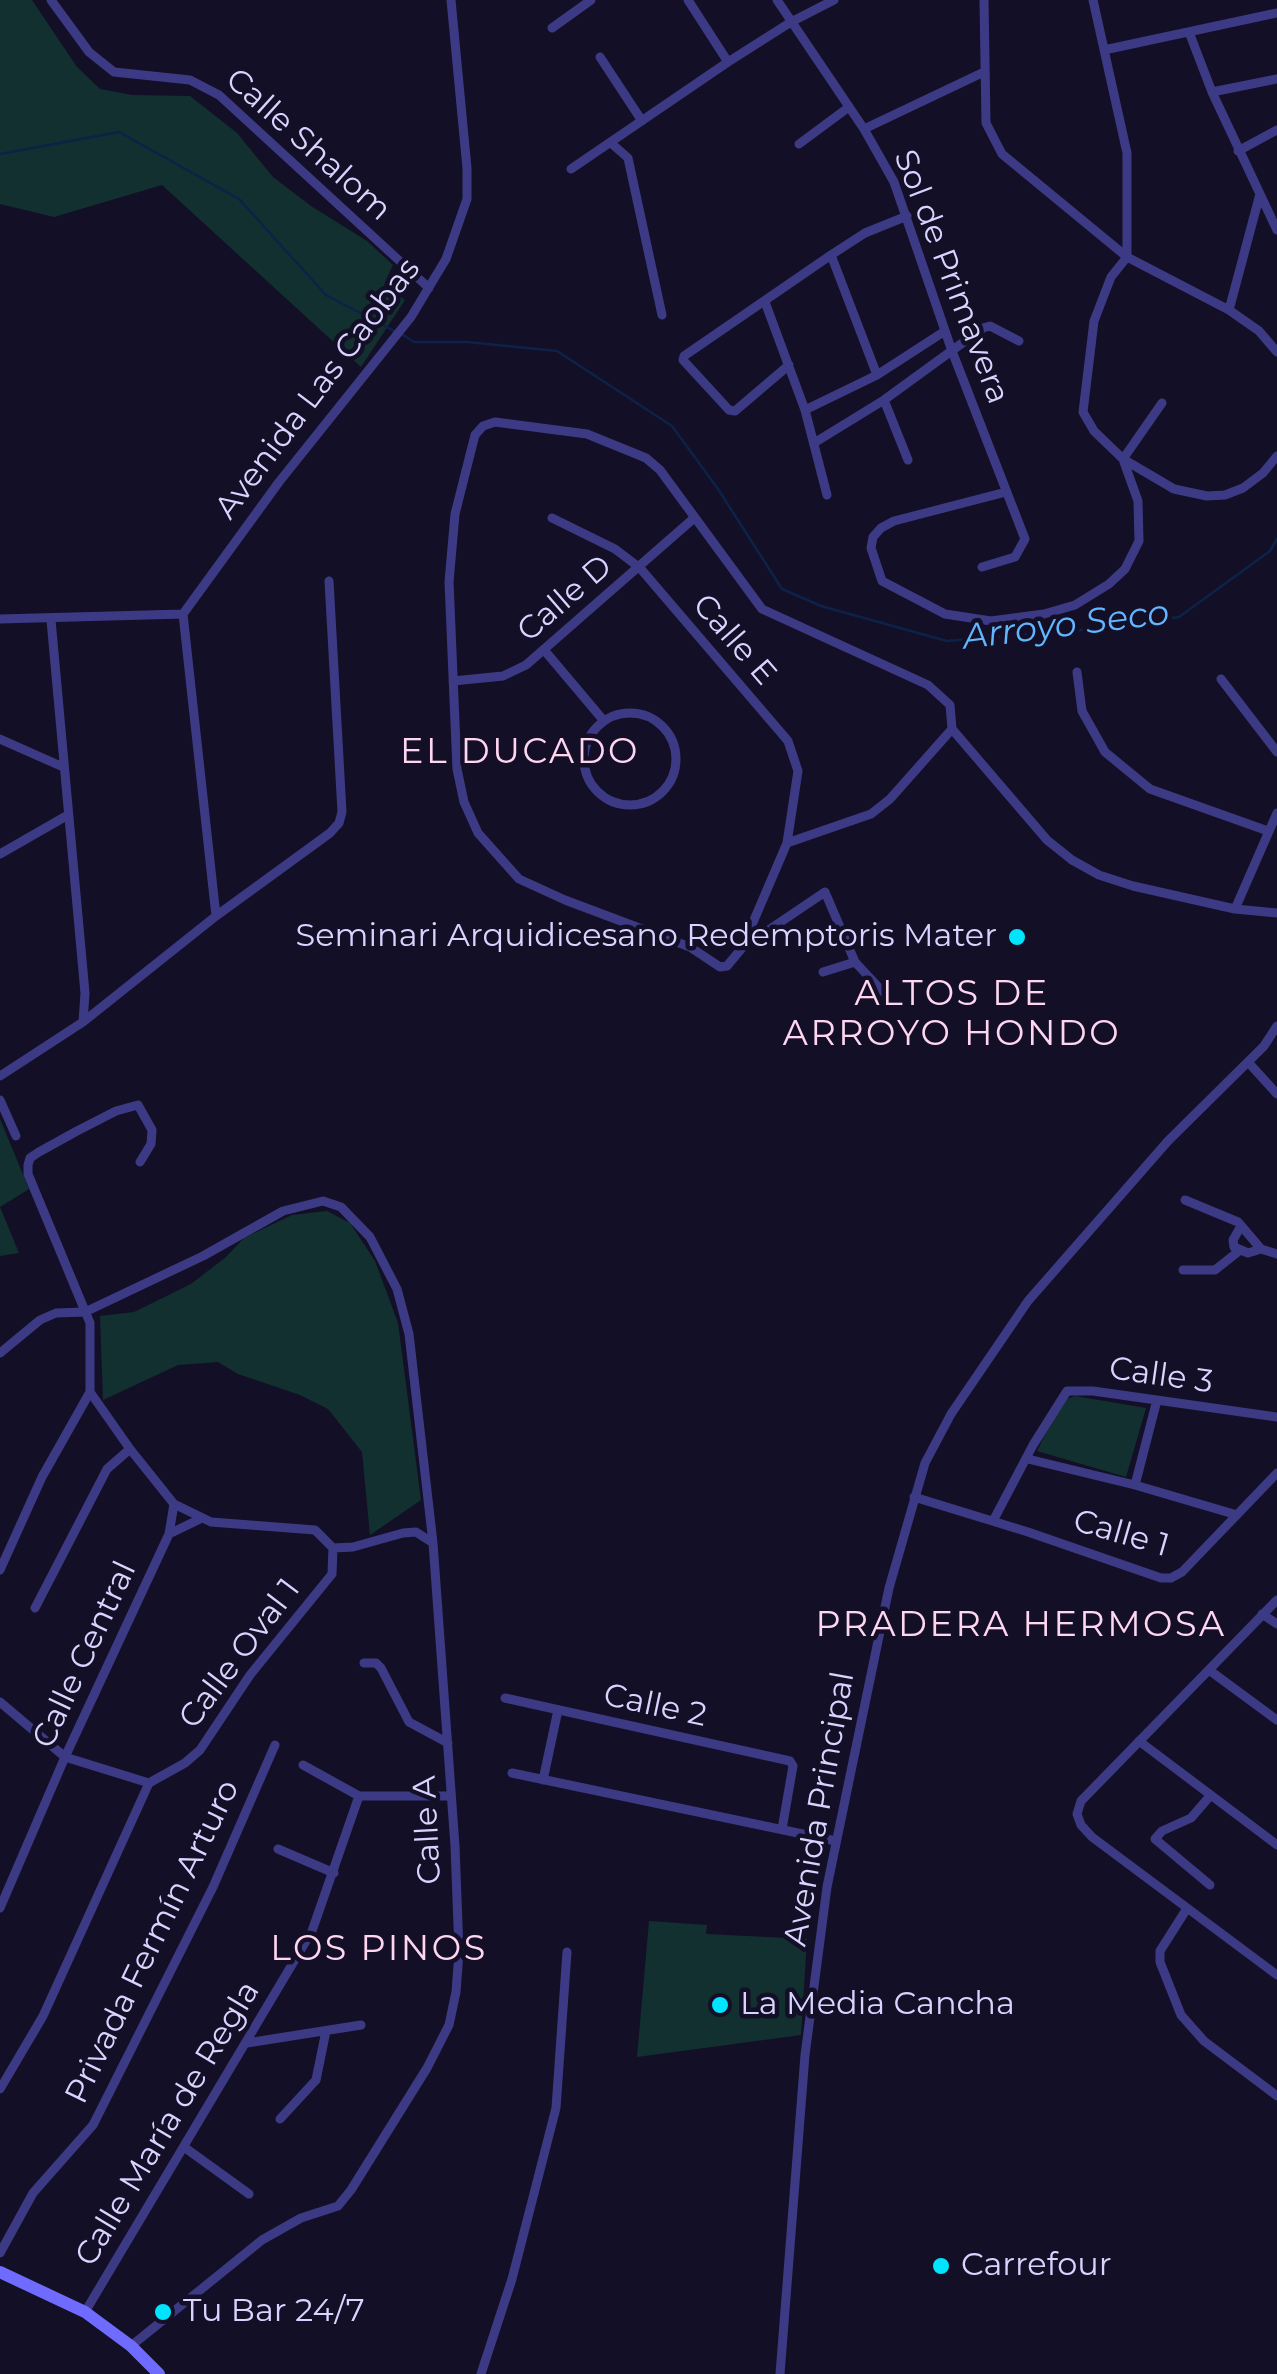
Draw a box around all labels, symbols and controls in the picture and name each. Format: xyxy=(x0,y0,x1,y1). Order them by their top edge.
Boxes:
street label: Calle Shalom xyxy=(217,61,399,229)
street label: Sol de Primavera xyxy=(885,145,1017,409)
street label: Avenida Las Caobas xyxy=(207,251,429,527)
street label: Calle D xyxy=(510,548,620,650)
street label: Calle E xyxy=(684,587,784,693)
water label: Arroyo Seco xyxy=(960,593,1172,659)
district label: EL DUCADO xyxy=(400,732,640,774)
place label: Seminari Arquidicesano Redemptoris Mater xyxy=(295,918,997,956)
marker: Seminari Arquidicesano Redemptoris Mater xyxy=(1006,926,1028,948)
district label: ALTOS DE ARROYO HONDO xyxy=(783,974,1121,1056)
street label: Calle 3 xyxy=(1107,1350,1215,1402)
street label: Calle 1 xyxy=(1069,1502,1173,1566)
street label: Calle Central xyxy=(25,1556,145,1754)
street label: Calle Oval 1 xyxy=(171,1572,309,1736)
district label: PRADERA HERMOSA xyxy=(815,1605,1227,1647)
street label: Avenida Principal xyxy=(777,1669,863,1949)
street label: Calle 2 xyxy=(600,1676,710,1736)
street label: Privada Fermín Arturo xyxy=(58,1774,248,2110)
street label: Calle A xyxy=(406,1774,450,1886)
district label: LOS PINOS xyxy=(270,1929,488,1971)
street label: Calle María de Regla xyxy=(68,1975,268,2273)
place label: La Media Cancha xyxy=(740,1986,1015,2024)
marker: La Media Cancha xyxy=(709,1994,731,2016)
place label: Carrefour xyxy=(961,2247,1112,2285)
marker: Carrefour xyxy=(930,2255,952,2277)
place label: Tu Bar 24/7 xyxy=(183,2293,365,2331)
marker: Tu Bar 24/7 xyxy=(152,2301,174,2323)

